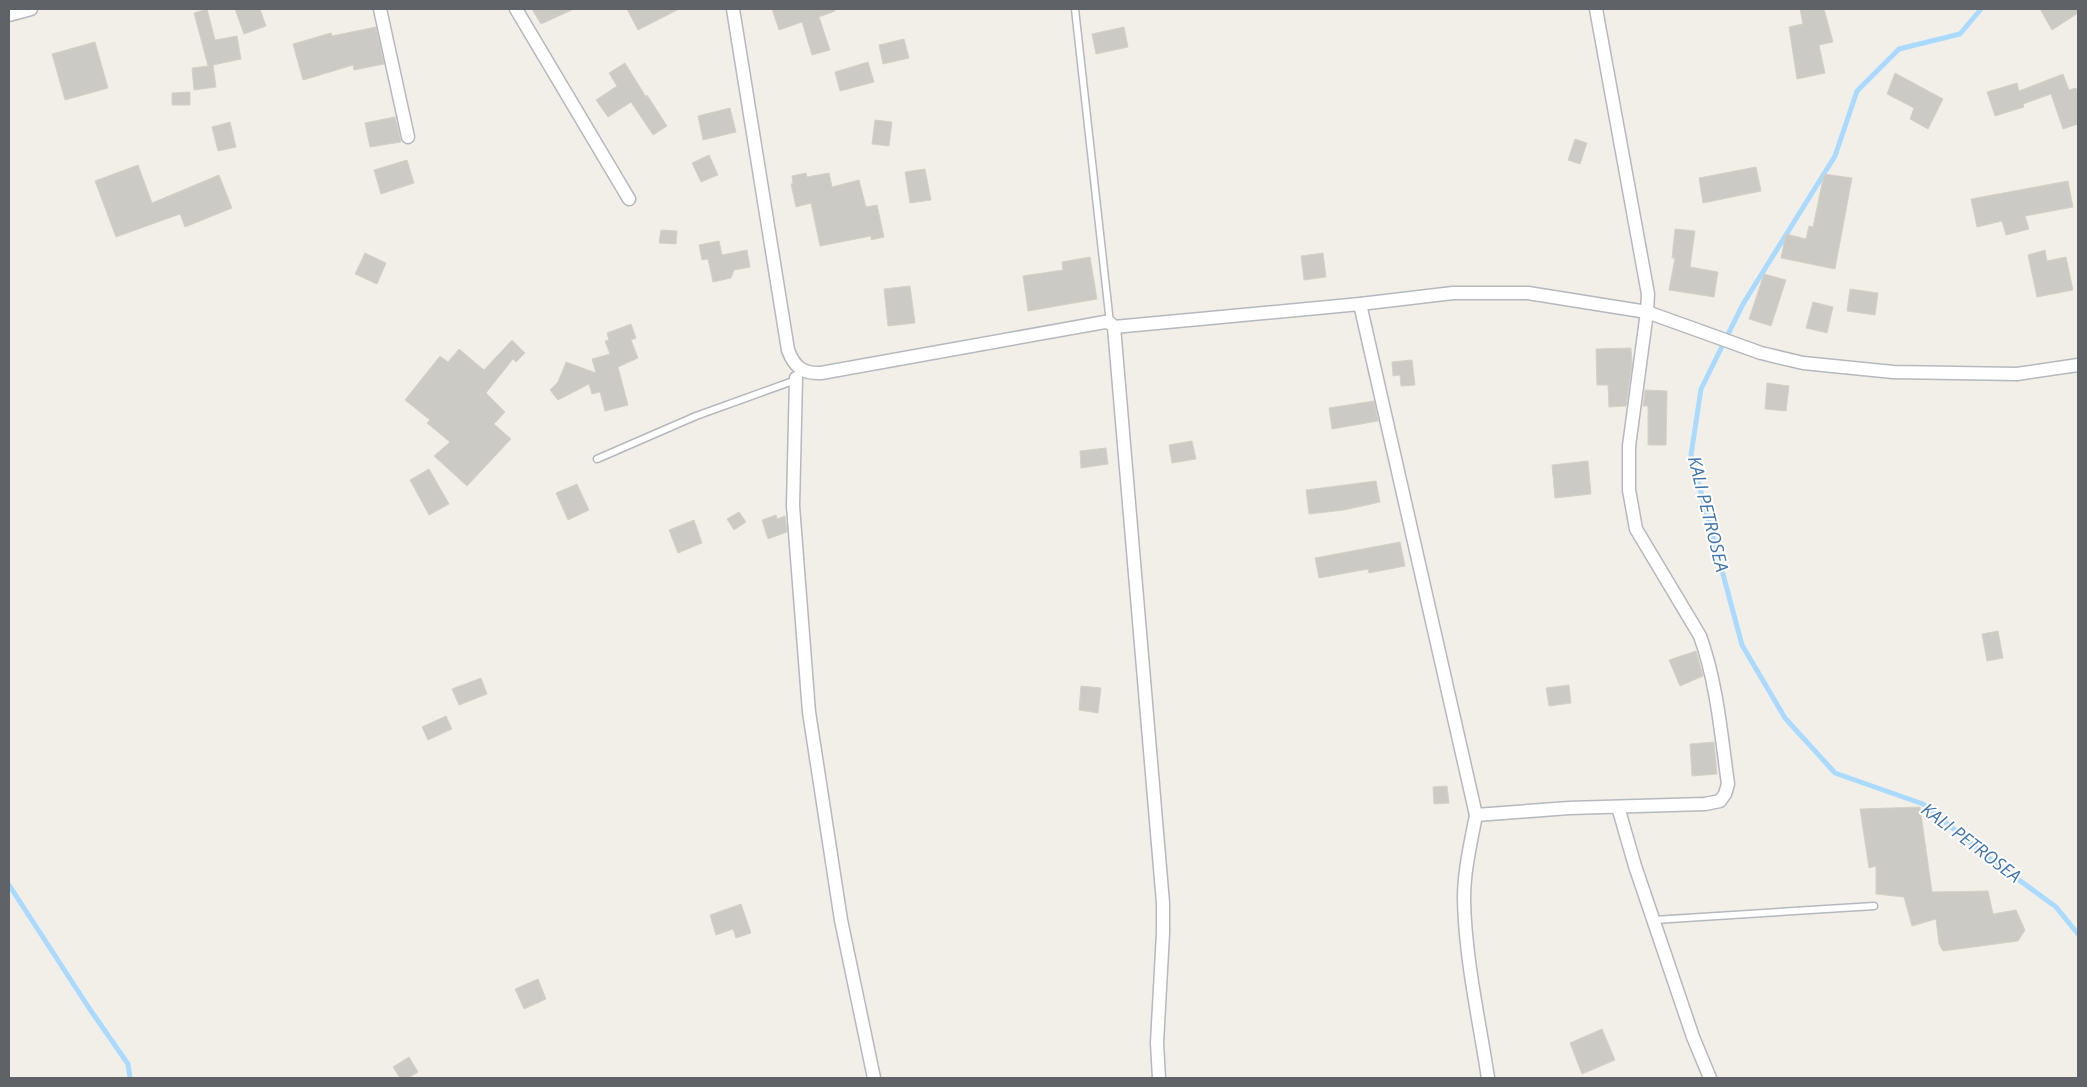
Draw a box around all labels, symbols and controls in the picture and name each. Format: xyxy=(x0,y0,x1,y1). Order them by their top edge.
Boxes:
water label: KALI PETROSEA xyxy=(1683,453,1735,574)
water label: KALI PETROSEA xyxy=(1917,797,2026,887)

